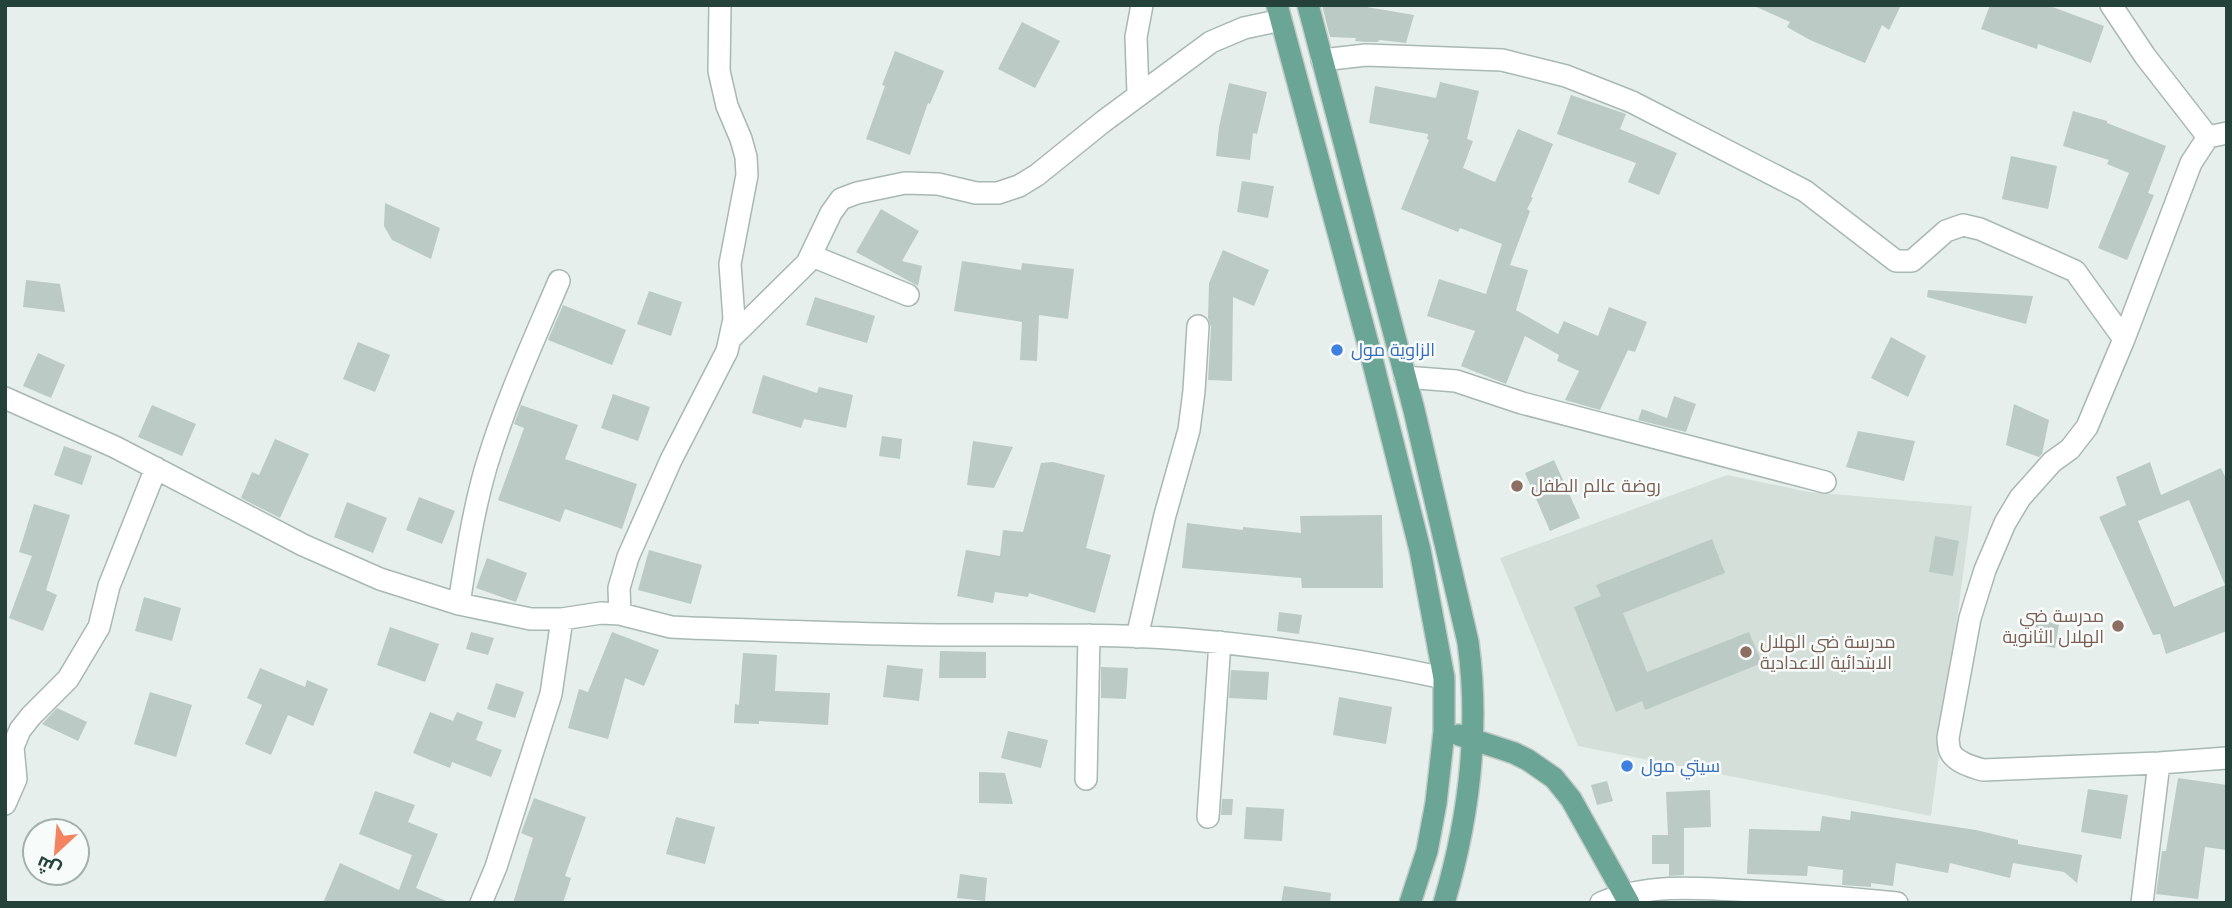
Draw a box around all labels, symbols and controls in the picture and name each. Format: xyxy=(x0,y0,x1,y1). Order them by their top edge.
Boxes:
place label: الزاوية مول xyxy=(1351,340,1435,361)
marker: الزاوية مول xyxy=(1329,342,1345,358)
place label: روضة عالم الطفل xyxy=(1531,476,1661,498)
marker: روضة عالم الطفل xyxy=(1509,478,1525,494)
place label: مدرسة ضي الهلال الثانوية xyxy=(2002,606,2104,648)
marker: مدرسة ضي الهلال الثانوية xyxy=(2110,618,2126,634)
place label: مدرسة ضي الهلال الابتدائية الاعدادية xyxy=(1760,632,1896,673)
marker: مدرسة ضي الهلال الابتدائية الاعدادية xyxy=(1738,644,1754,660)
place label: سيتي مول xyxy=(1641,756,1720,780)
marker: سيتي مول xyxy=(1619,758,1635,774)
north arrow xyxy=(21,817,91,887)
text: ش xyxy=(33,851,65,882)

